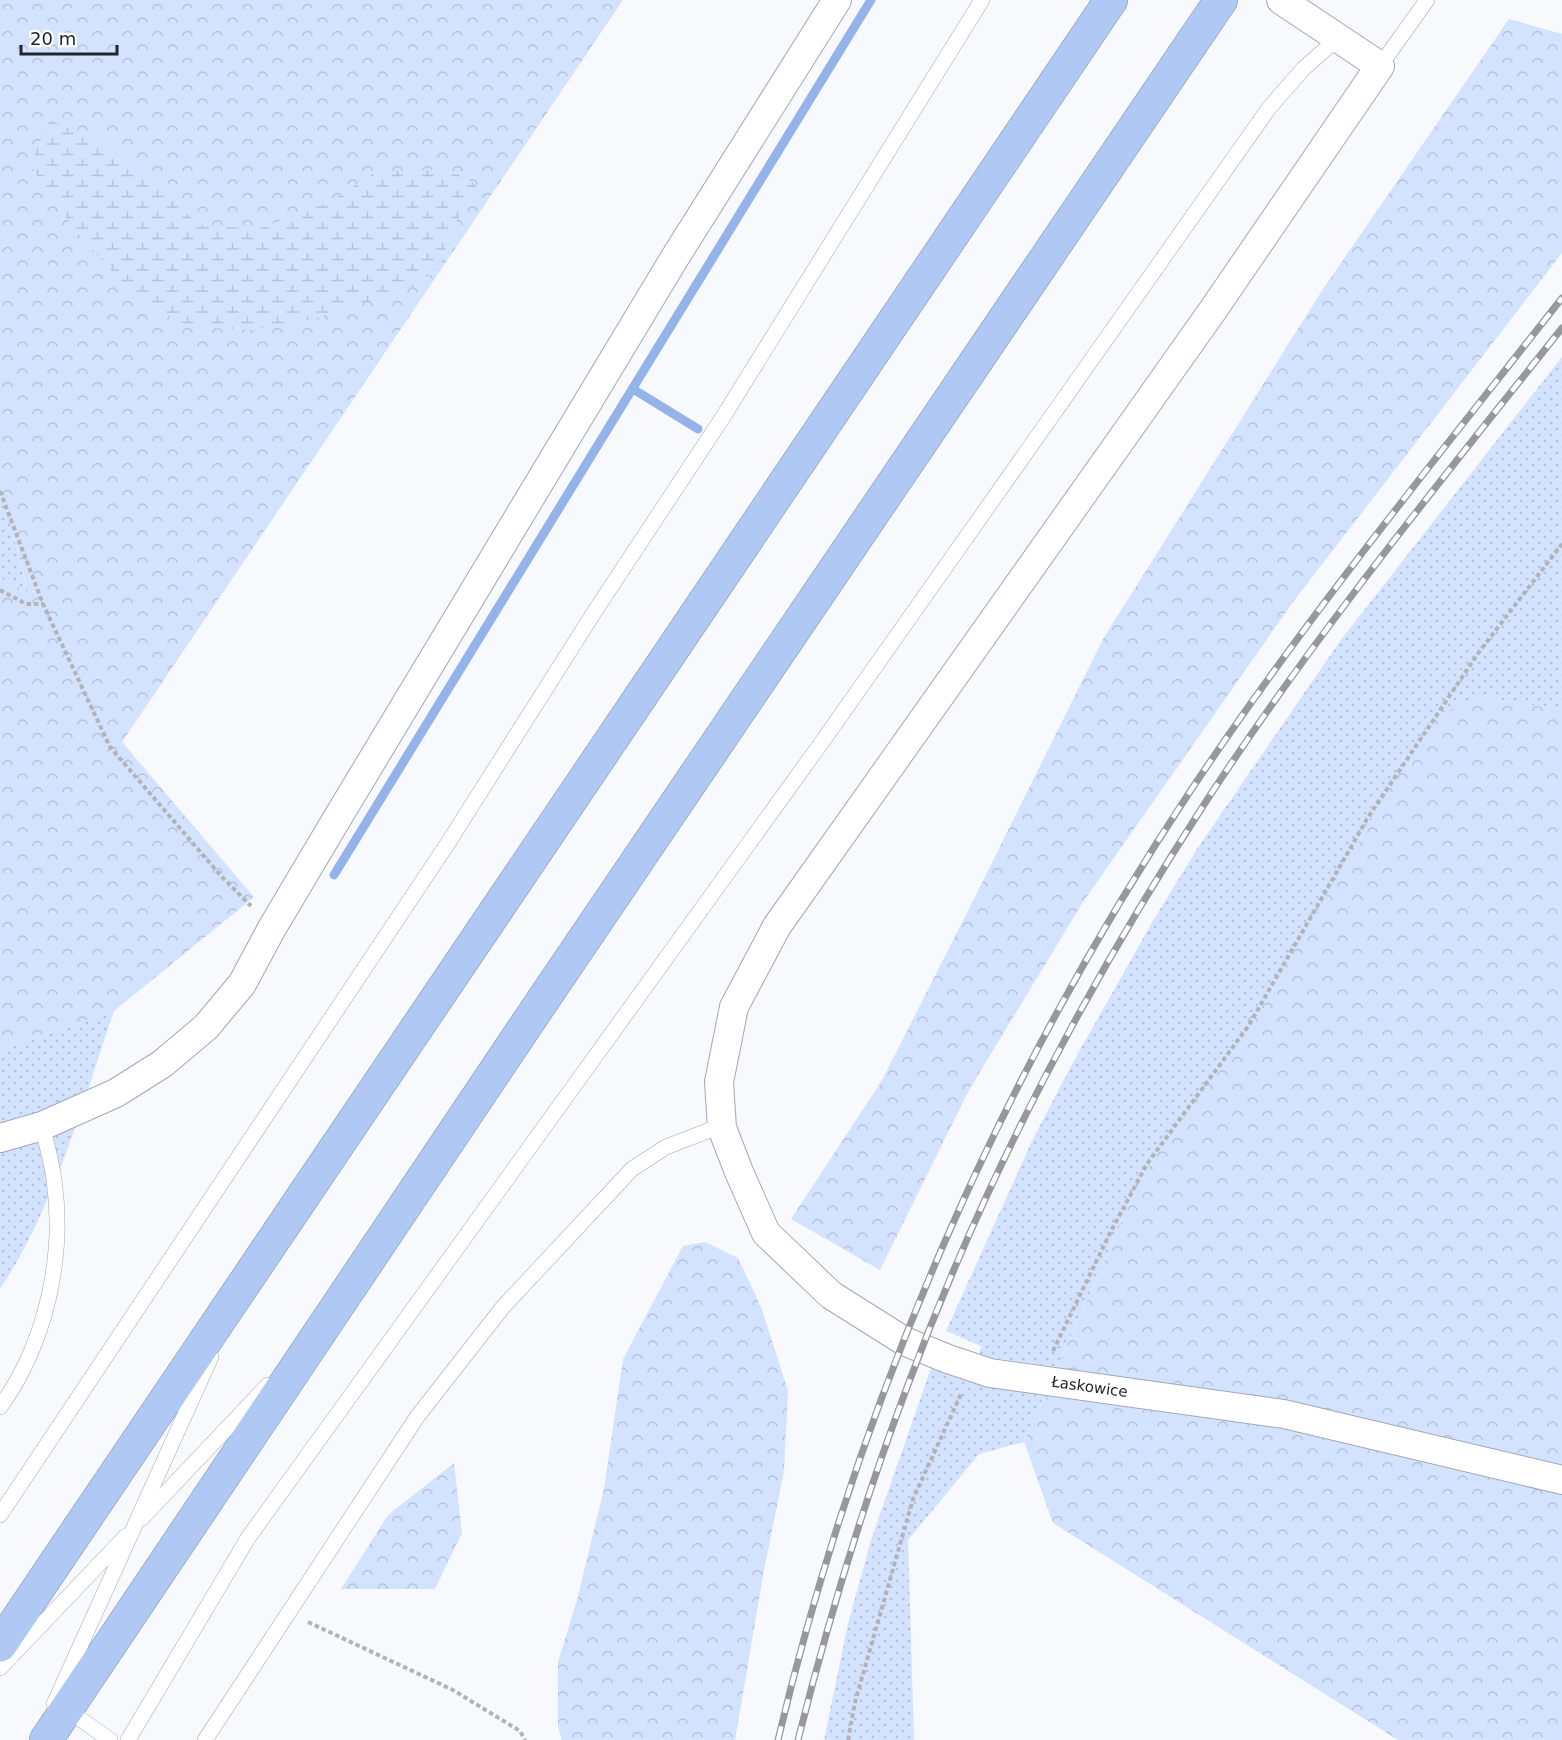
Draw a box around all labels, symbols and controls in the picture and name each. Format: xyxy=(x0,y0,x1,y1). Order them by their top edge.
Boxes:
scale bar xyxy=(21,18,117,56)
text: 20 m xyxy=(30,28,76,49)
street label: Łaskowice xyxy=(1049,1373,1129,1401)

